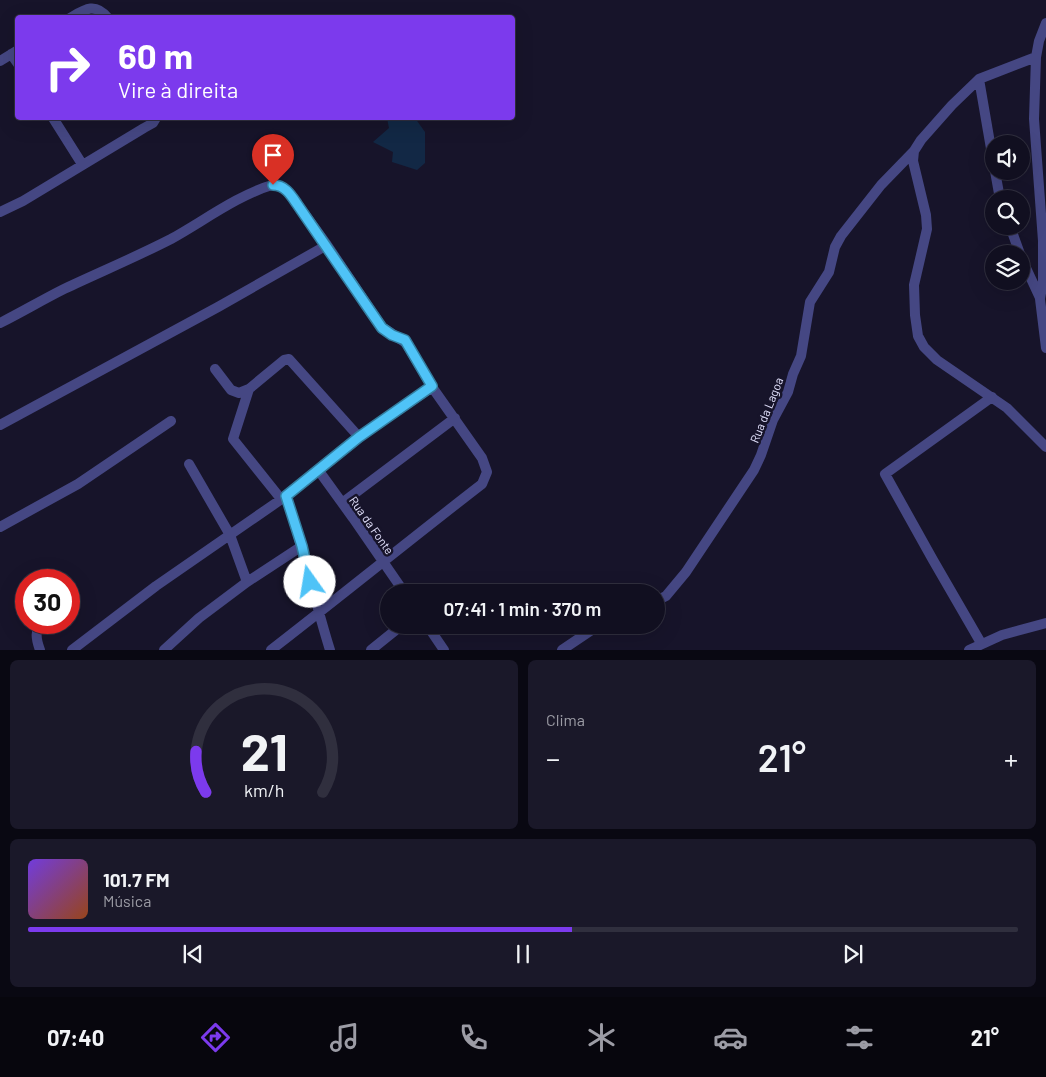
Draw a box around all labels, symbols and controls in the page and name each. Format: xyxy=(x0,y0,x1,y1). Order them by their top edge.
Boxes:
text: 60 m xyxy=(118,34,193,76)
icon: right xyxy=(35,35,100,100)
text: Vire à direita xyxy=(118,76,238,102)
pin xyxy=(252,134,294,185)
map controls xyxy=(985,135,1030,290)
button: sound xyxy=(985,135,1030,180)
icon: arrive xyxy=(259,141,287,169)
button: search xyxy=(985,190,1030,235)
button: layers xyxy=(985,245,1030,290)
street label: Rua da Lagoa xyxy=(747,375,785,445)
street label: Rua da Fonte xyxy=(347,493,397,557)
position arrow xyxy=(283,555,335,607)
speed limit sign: 30 xyxy=(15,569,80,634)
text: 07:41 · 1 min · 370 m xyxy=(444,597,601,620)
text: Clima xyxy=(546,710,585,729)
text: 21 xyxy=(240,719,288,781)
text: 21° xyxy=(758,734,806,780)
text: − xyxy=(546,741,560,775)
text: + xyxy=(1004,741,1018,775)
text: km/h xyxy=(244,779,284,801)
text: 101.7 FM xyxy=(103,868,170,891)
text: Música xyxy=(103,891,151,910)
icon: previous xyxy=(179,940,207,968)
icon: pause xyxy=(509,940,537,968)
icon: next xyxy=(839,940,867,968)
icon: directions xyxy=(198,1020,233,1055)
icon: music xyxy=(327,1020,362,1055)
icon: phone xyxy=(456,1020,491,1055)
icon: climate xyxy=(584,1020,619,1055)
icon: car xyxy=(713,1020,748,1055)
icon: filters xyxy=(842,1020,877,1055)
text: 07:40 xyxy=(47,1024,104,1050)
text: 21° xyxy=(971,1024,999,1050)

